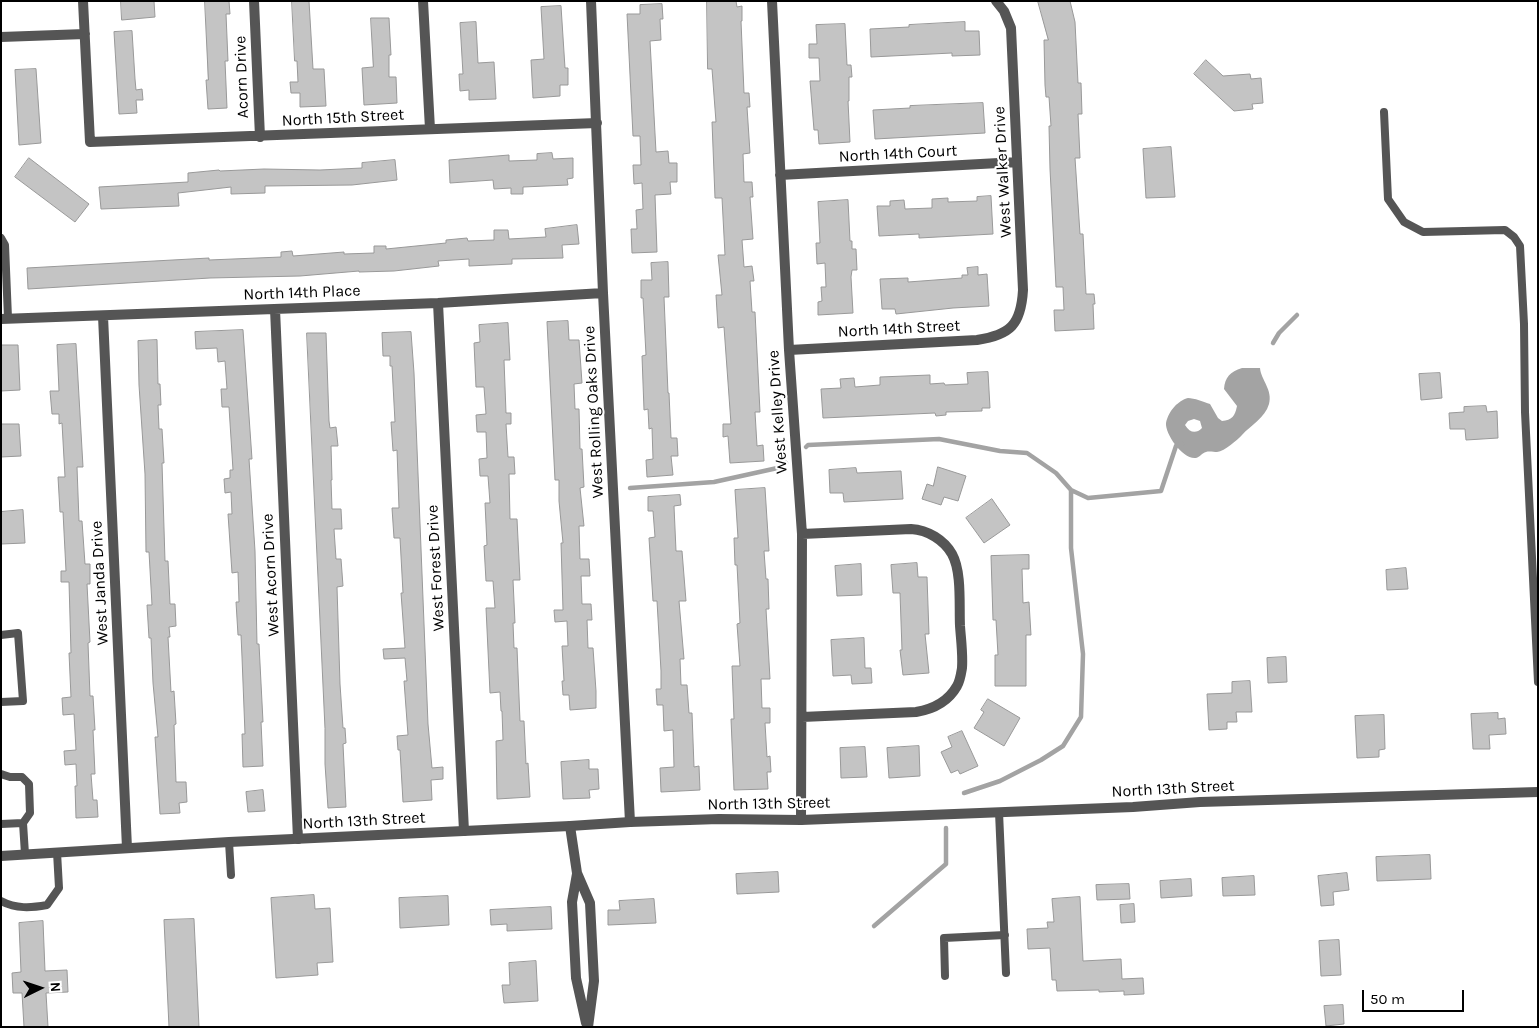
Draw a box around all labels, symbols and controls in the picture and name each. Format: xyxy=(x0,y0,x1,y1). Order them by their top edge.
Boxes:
street label: Acorn Drive xyxy=(231,35,253,119)
street label: North 15th Street xyxy=(281,105,405,131)
street label: West Walker Drive xyxy=(990,106,1016,238)
street label: North 14th Court xyxy=(838,141,958,167)
street label: North 14th Place xyxy=(243,281,361,305)
street label: North 14th Street xyxy=(837,316,961,342)
street label: West Rolling Oaks Drive xyxy=(580,325,608,499)
street label: West Kelley Drive xyxy=(764,350,792,474)
street label: West Forest Drive xyxy=(423,504,449,632)
street label: West Acorn Drive xyxy=(258,513,284,637)
street label: West Janda Drive xyxy=(87,520,113,646)
street label: North 13th Street xyxy=(1111,776,1235,802)
street label: North 13th Street xyxy=(707,793,831,815)
street label: North 13th Street xyxy=(302,808,426,834)
north arrow xyxy=(15,963,65,1013)
scale bar xyxy=(1364,980,1466,1012)
text: N xyxy=(47,981,64,993)
text: 50 m xyxy=(1370,990,1405,1008)

